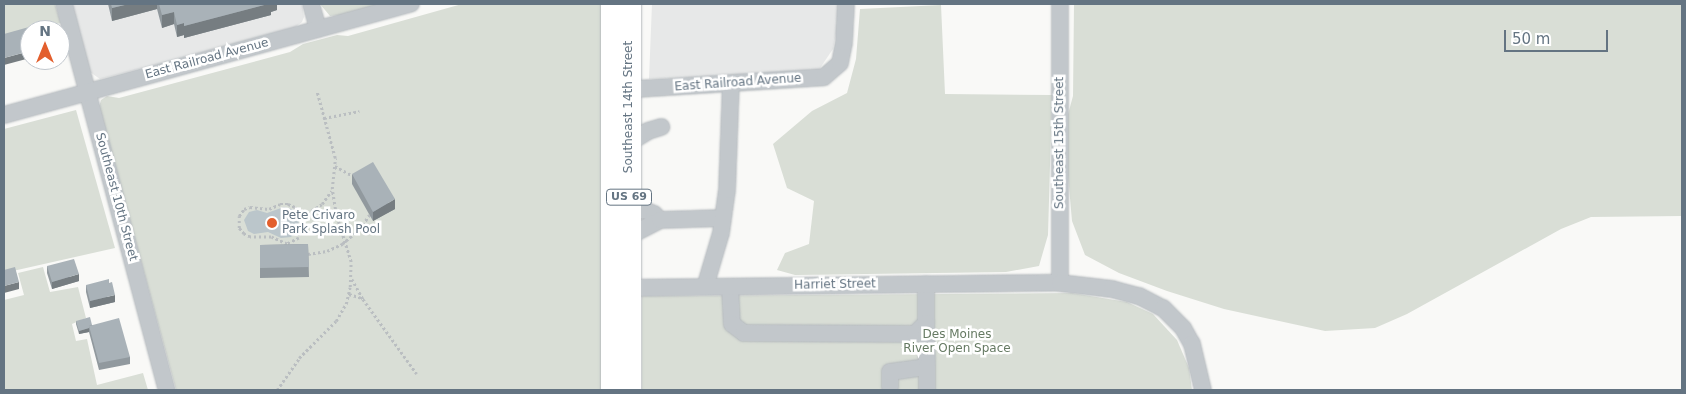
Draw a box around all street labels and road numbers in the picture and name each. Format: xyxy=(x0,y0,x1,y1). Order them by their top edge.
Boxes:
street label: East Railroad Avenue xyxy=(144,36,270,82)
street label: Southeast 14th Street xyxy=(622,41,636,173)
street label: East Railroad Avenue xyxy=(674,71,802,95)
street label: Southeast 15th Street xyxy=(1053,77,1067,209)
street label: Southeast 10th Street xyxy=(92,131,140,263)
road number: US 69 xyxy=(605,188,653,206)
street label: Harriet Street xyxy=(794,277,876,293)

